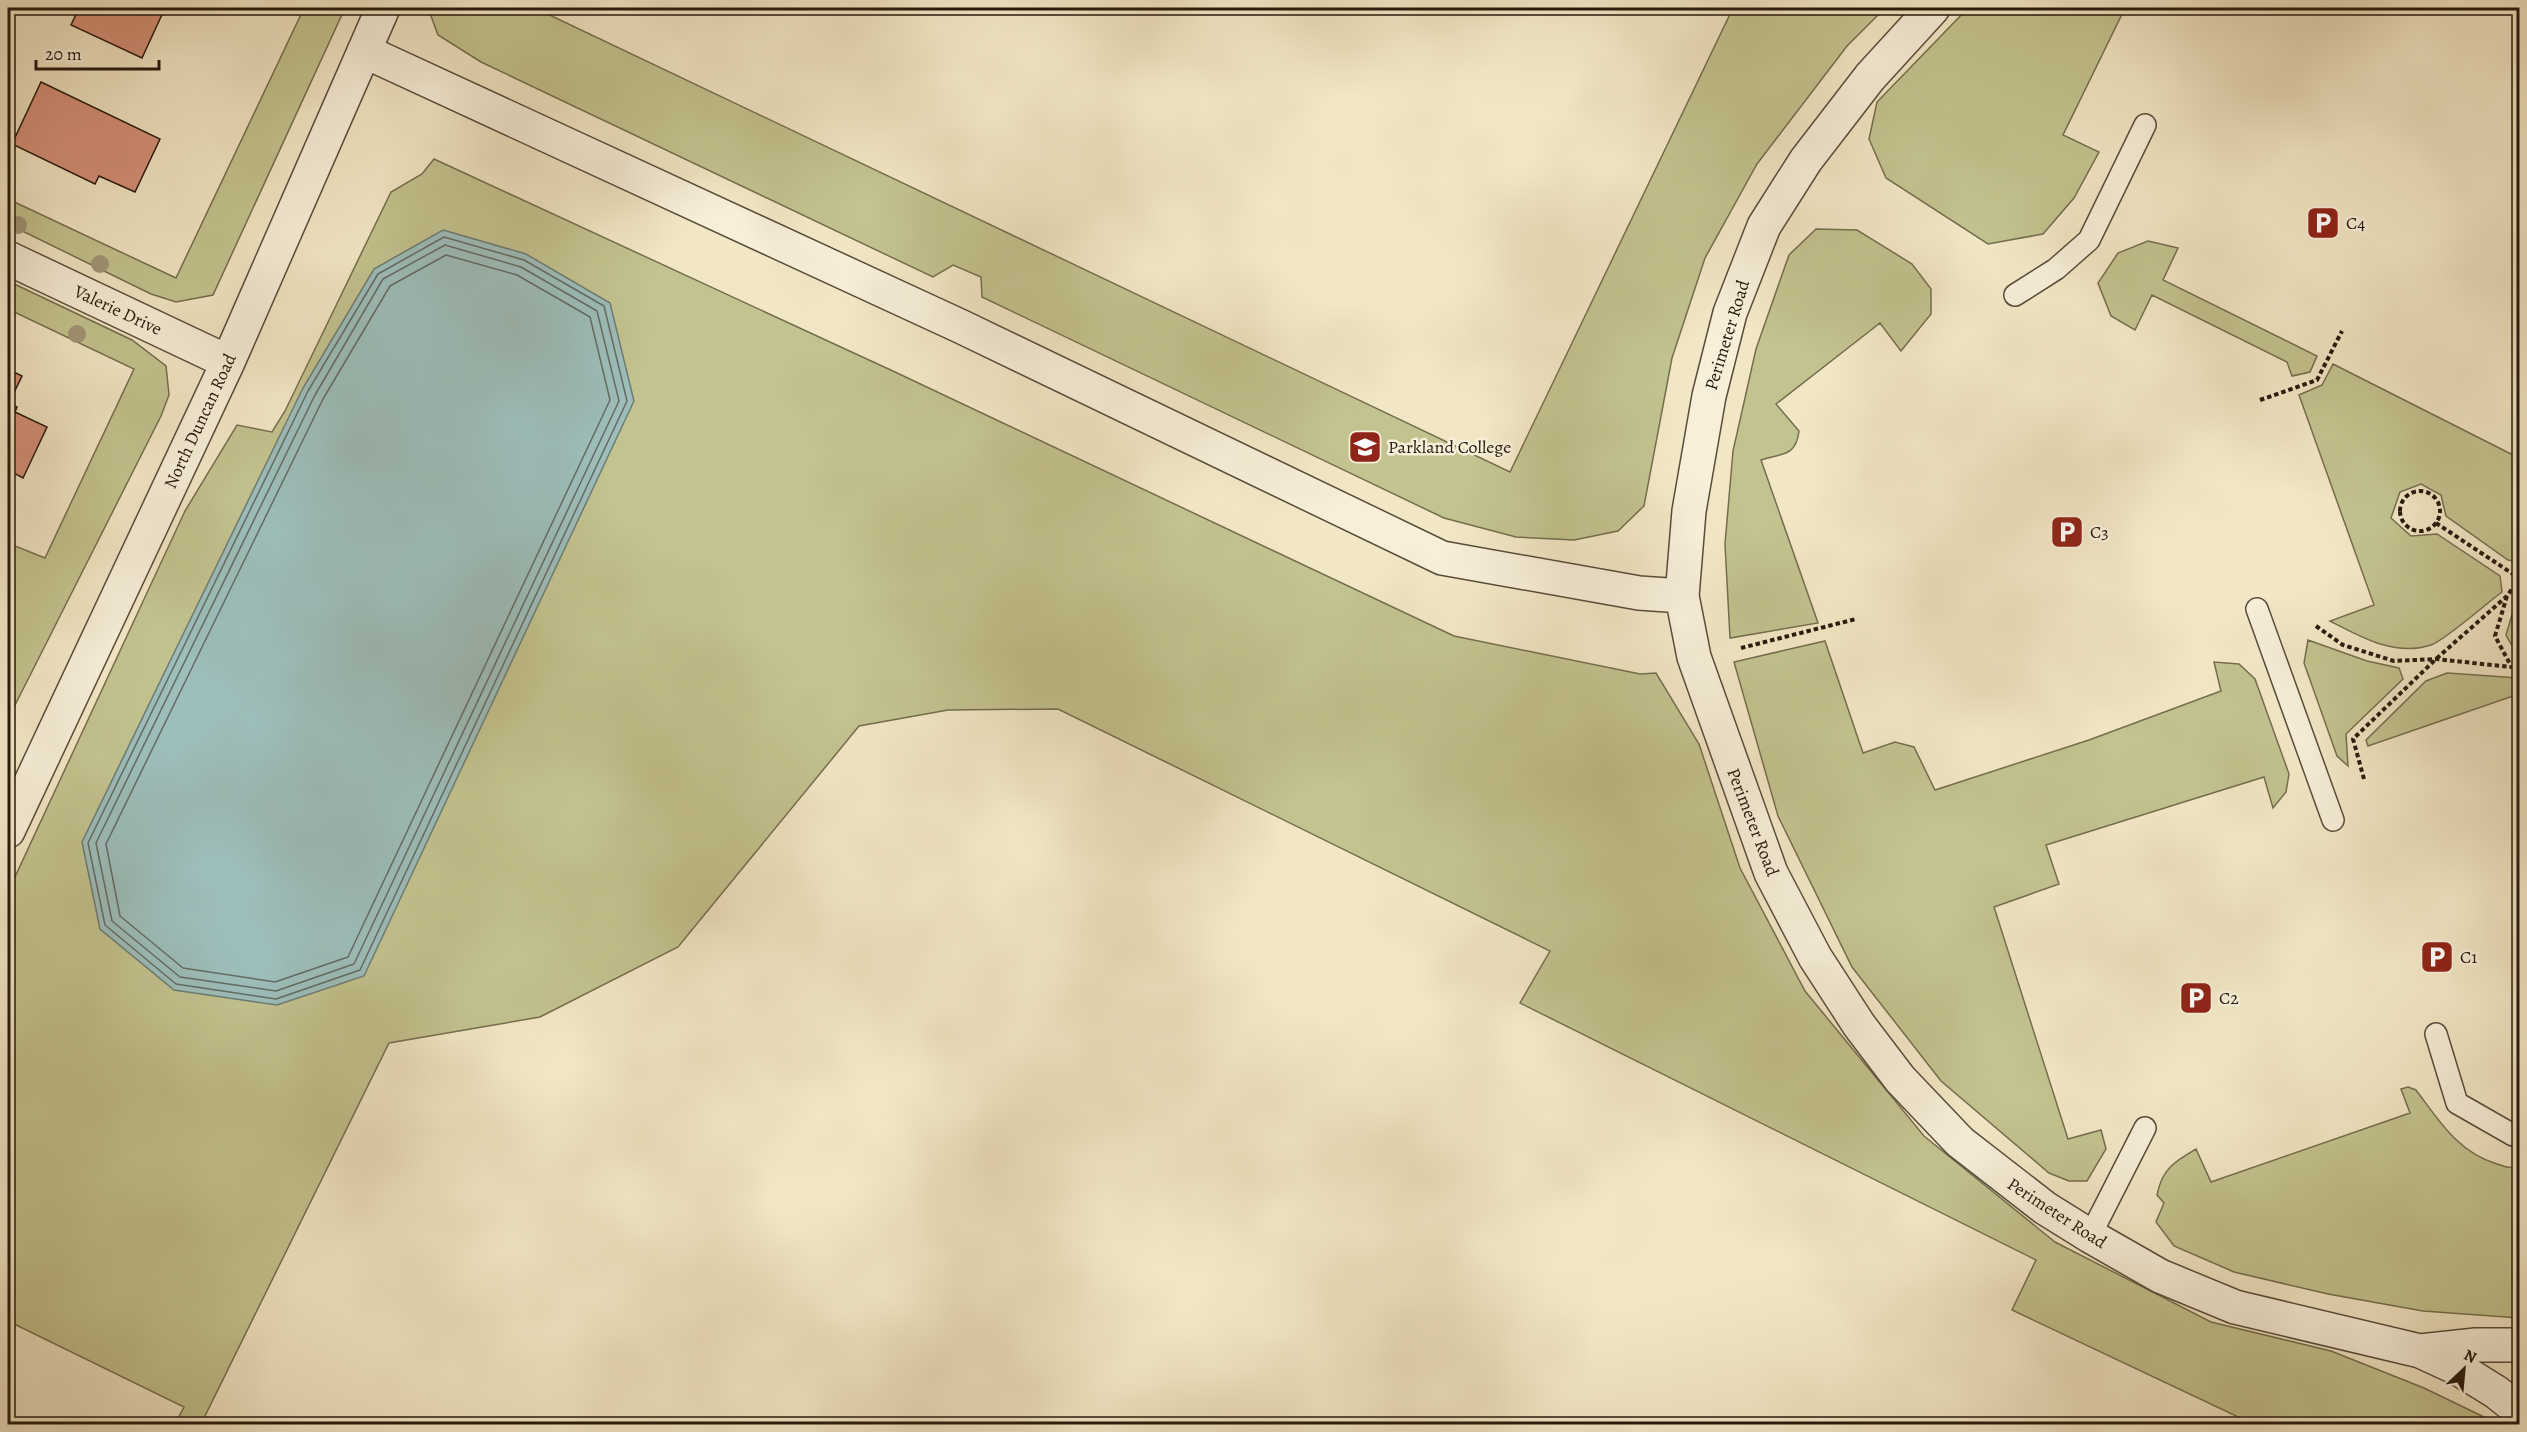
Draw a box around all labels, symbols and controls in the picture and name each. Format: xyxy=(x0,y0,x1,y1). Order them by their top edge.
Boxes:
scale bar xyxy=(36,33,159,71)
text: 20 m xyxy=(45,42,82,66)
parking icon: C4 xyxy=(2305,205,2341,241)
place label: C4 xyxy=(2346,211,2365,235)
street label: Perimeter Road xyxy=(1699,277,1755,393)
street label: Valerie Drive xyxy=(69,279,166,341)
street label: North Duncan Road xyxy=(158,349,242,492)
school or university icon: Parkland College xyxy=(1347,429,1383,465)
place label: Parkland College xyxy=(1388,435,1511,459)
parking icon: C3 xyxy=(2049,514,2085,550)
place label: C3 xyxy=(2090,520,2109,544)
street label: Perimeter Road xyxy=(1721,764,1785,880)
parking icon: C1 xyxy=(2419,939,2455,975)
place label: C1 xyxy=(2460,945,2477,969)
parking icon: C2 xyxy=(2178,980,2214,1016)
place label: C2 xyxy=(2219,986,2239,1010)
street label: Perimeter Road xyxy=(2003,1172,2112,1254)
north arrow xyxy=(2434,1339,2494,1399)
text: N xyxy=(2460,1344,2481,1369)

